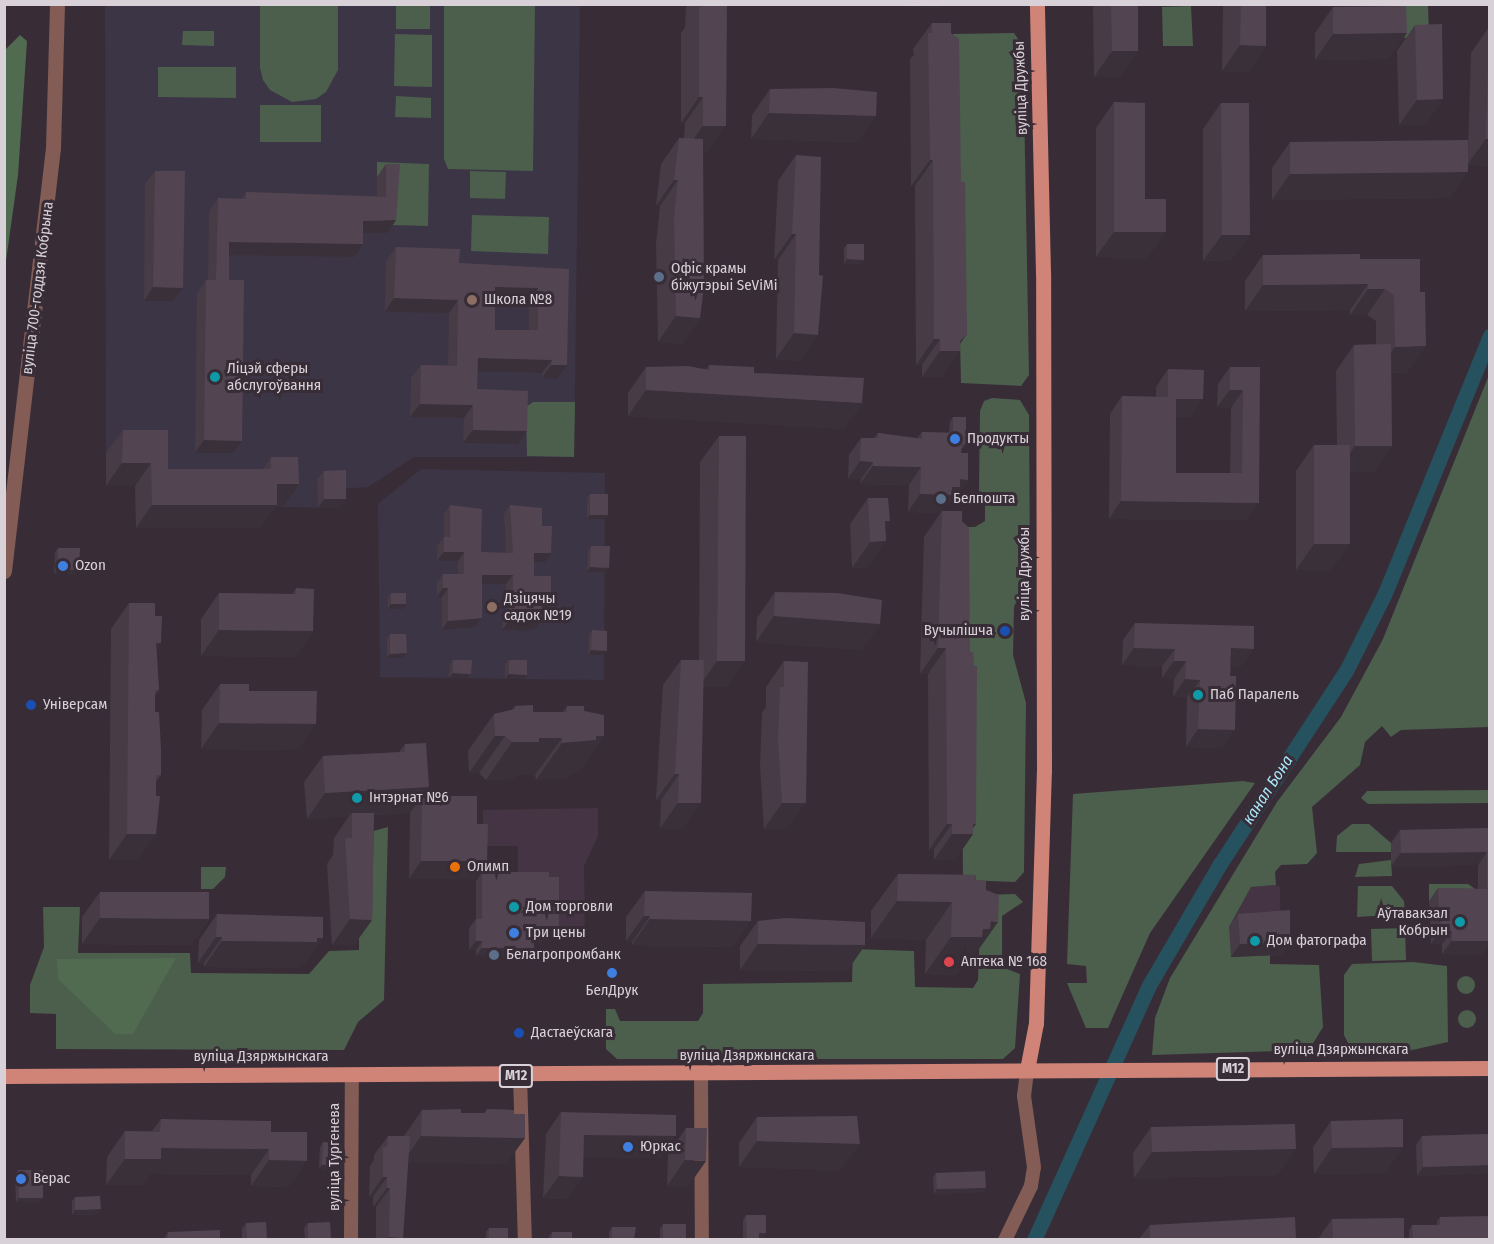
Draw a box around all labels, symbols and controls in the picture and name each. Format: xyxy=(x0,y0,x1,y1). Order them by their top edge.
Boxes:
street label: вуліца Дружбы xyxy=(1010,41,1032,135)
street label: вуліца 700-годдзя Кобрына xyxy=(18,201,58,375)
place label: Офіс крамы біжутэрыі SeViMi xyxy=(671,259,777,294)
marker: Офіс крамы біжутэрыі SeViMi xyxy=(652,270,666,284)
place label: Школа №8 xyxy=(484,291,552,309)
marker: Школа №8 xyxy=(465,293,479,307)
place label: Ліцэй сферы абслугоўвання xyxy=(227,359,321,394)
marker: Ліцэй сферы абслугоўвання xyxy=(208,370,222,384)
place label: Продукты xyxy=(967,430,1029,448)
marker: Продукты xyxy=(948,432,962,446)
place label: Белпошта xyxy=(953,490,1015,508)
marker: Белпошта xyxy=(934,492,948,506)
street label: вуліца Дружбы xyxy=(1016,527,1034,621)
place label: Ozon xyxy=(75,557,106,575)
marker: Ozon xyxy=(56,559,70,573)
place label: Дзіцячы садок №19 xyxy=(504,589,572,624)
marker: Дзіцячы садок №19 xyxy=(485,600,499,614)
place label: Вучылішча xyxy=(924,622,993,640)
marker: Вучылішча xyxy=(998,624,1012,638)
place label: Паб Паралель xyxy=(1210,686,1299,704)
marker: Паб Паралель xyxy=(1191,688,1205,702)
place label: Універсам xyxy=(43,696,107,714)
marker: Універсам xyxy=(24,698,38,712)
water label: канал Бона xyxy=(1239,752,1297,828)
place label: Інтэрнат №6 xyxy=(369,789,449,807)
marker: Інтэрнат №6 xyxy=(350,791,364,805)
place label: Олимп xyxy=(467,858,509,876)
marker: Олимп xyxy=(448,860,462,874)
place label: Дом торговли xyxy=(526,898,613,916)
marker: Дом торговли xyxy=(507,900,521,914)
place label: Аўтавакзал Кобрын xyxy=(1377,904,1448,939)
marker: Аўтавакзал Кобрын xyxy=(1453,915,1467,929)
place label: Три цены xyxy=(526,924,586,942)
marker: Три цены xyxy=(507,926,521,940)
place label: Дом фатографа xyxy=(1267,932,1367,950)
marker: Дом фатографа xyxy=(1248,934,1262,948)
place label: Белагропромбанк xyxy=(506,946,621,964)
marker: Белагропромбанк xyxy=(487,948,501,962)
place label: Аптека № 168 xyxy=(961,953,1047,971)
marker: Аптека № 168 xyxy=(942,955,956,969)
marker: БелДрук xyxy=(605,966,619,980)
place label: БелДрук xyxy=(586,982,638,1000)
place label: Дастаеўскага xyxy=(531,1024,613,1042)
marker: Дастаеўскага xyxy=(512,1026,526,1040)
street label: вуліца Дзяржынскага xyxy=(1273,1041,1409,1059)
street label: вуліца Дзяржынскага xyxy=(679,1047,815,1065)
street label: вуліца Дзяржынскага xyxy=(193,1048,329,1066)
road number: М12 xyxy=(1215,1058,1251,1080)
road number: М12 xyxy=(498,1065,534,1087)
street label: вуліца Тургенева xyxy=(326,1103,344,1211)
place label: Юркас xyxy=(640,1138,681,1156)
marker: Юркас xyxy=(621,1140,635,1154)
place label: Верас xyxy=(33,1170,70,1188)
marker: Верас xyxy=(14,1172,28,1186)

